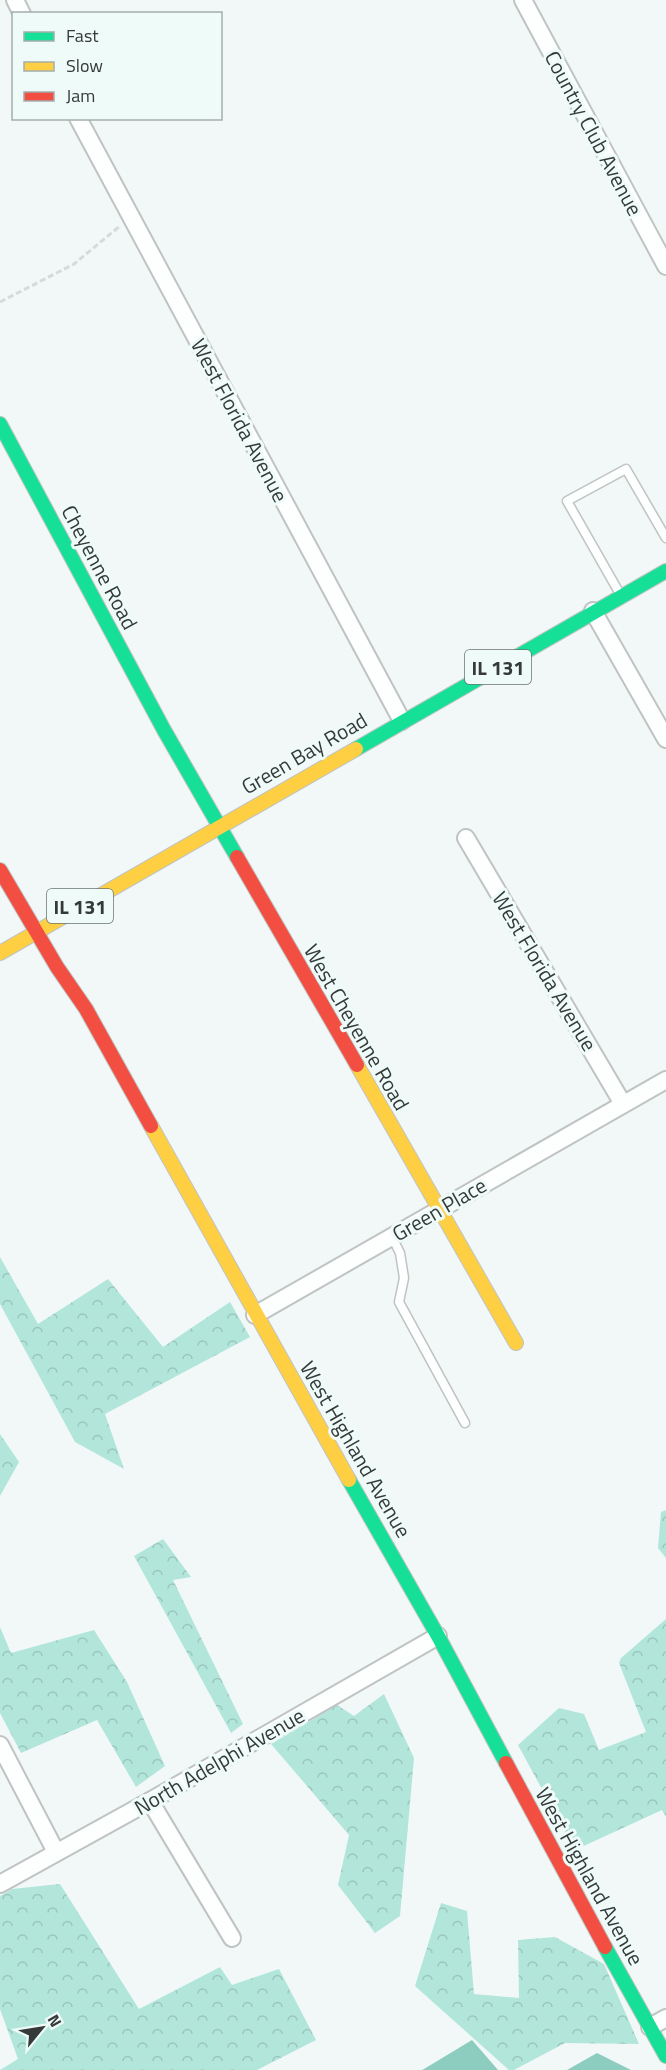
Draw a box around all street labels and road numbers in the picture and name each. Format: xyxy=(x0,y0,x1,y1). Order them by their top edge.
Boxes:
street label: Country Club Avenue xyxy=(537,45,651,221)
street label: West Florida Avenue xyxy=(183,332,297,508)
street label: Cheyenne Road xyxy=(54,499,146,635)
road number: IL 131 xyxy=(465,650,531,684)
street label: Green Bay Road xyxy=(235,704,373,802)
street label: West Florida Avenue xyxy=(485,885,605,1057)
road number: IL 131 xyxy=(47,889,113,923)
street label: West Cheyenne Road xyxy=(296,938,418,1116)
street label: Green Place xyxy=(386,1169,492,1249)
street label: West Highland Avenue xyxy=(292,1355,420,1543)
street label: North Adelphi Avenue xyxy=(128,1699,310,1823)
street label: West Highland Avenue xyxy=(528,1781,652,1971)

